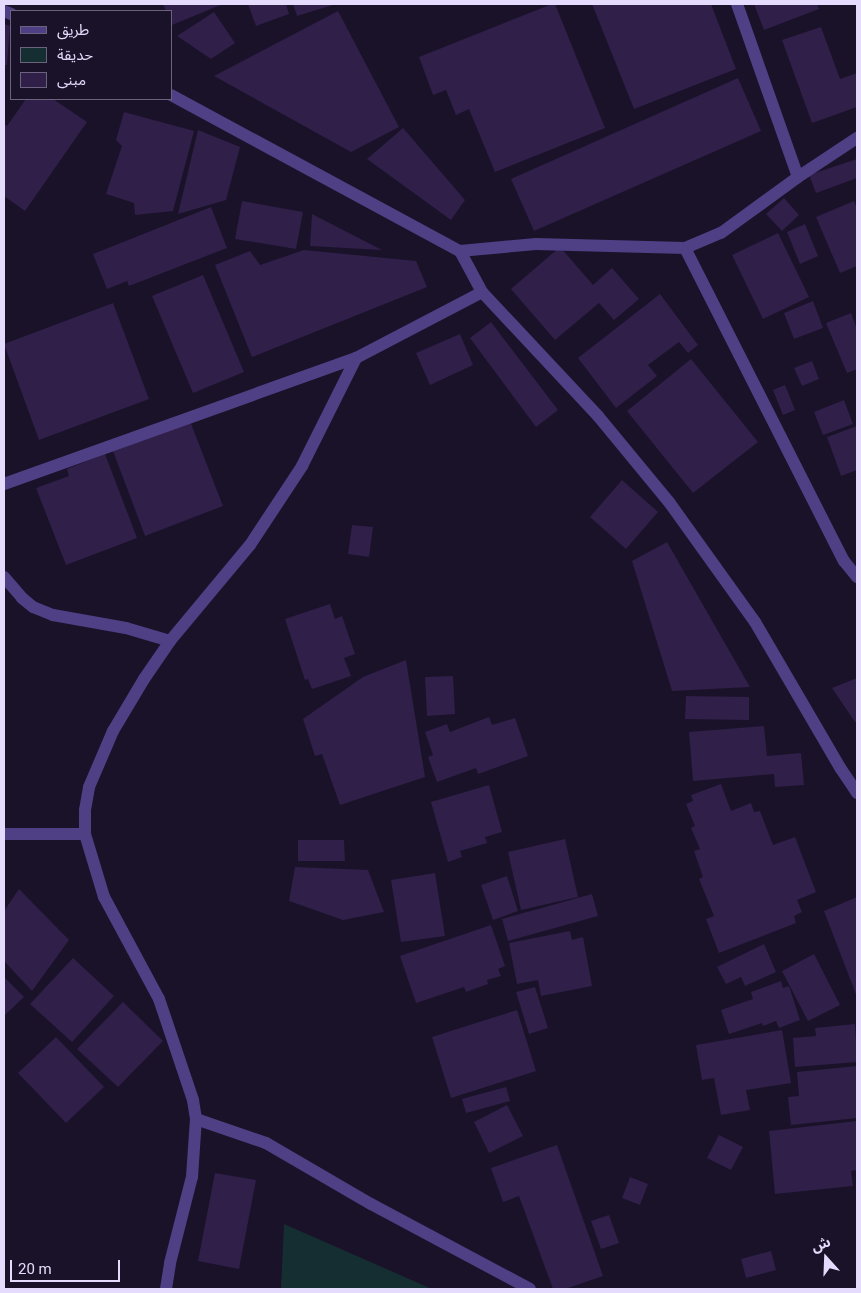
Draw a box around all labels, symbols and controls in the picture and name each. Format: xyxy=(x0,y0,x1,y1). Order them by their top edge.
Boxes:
legend xyxy=(10,10,172,100)
text: طريق xyxy=(57,21,89,39)
text: حديقة xyxy=(57,46,93,64)
text: مبنى xyxy=(57,71,86,89)
north arrow xyxy=(801,1233,851,1283)
text: ش xyxy=(809,1233,833,1255)
scale bar xyxy=(12,1250,122,1282)
text: 20 m xyxy=(18,1260,52,1278)

